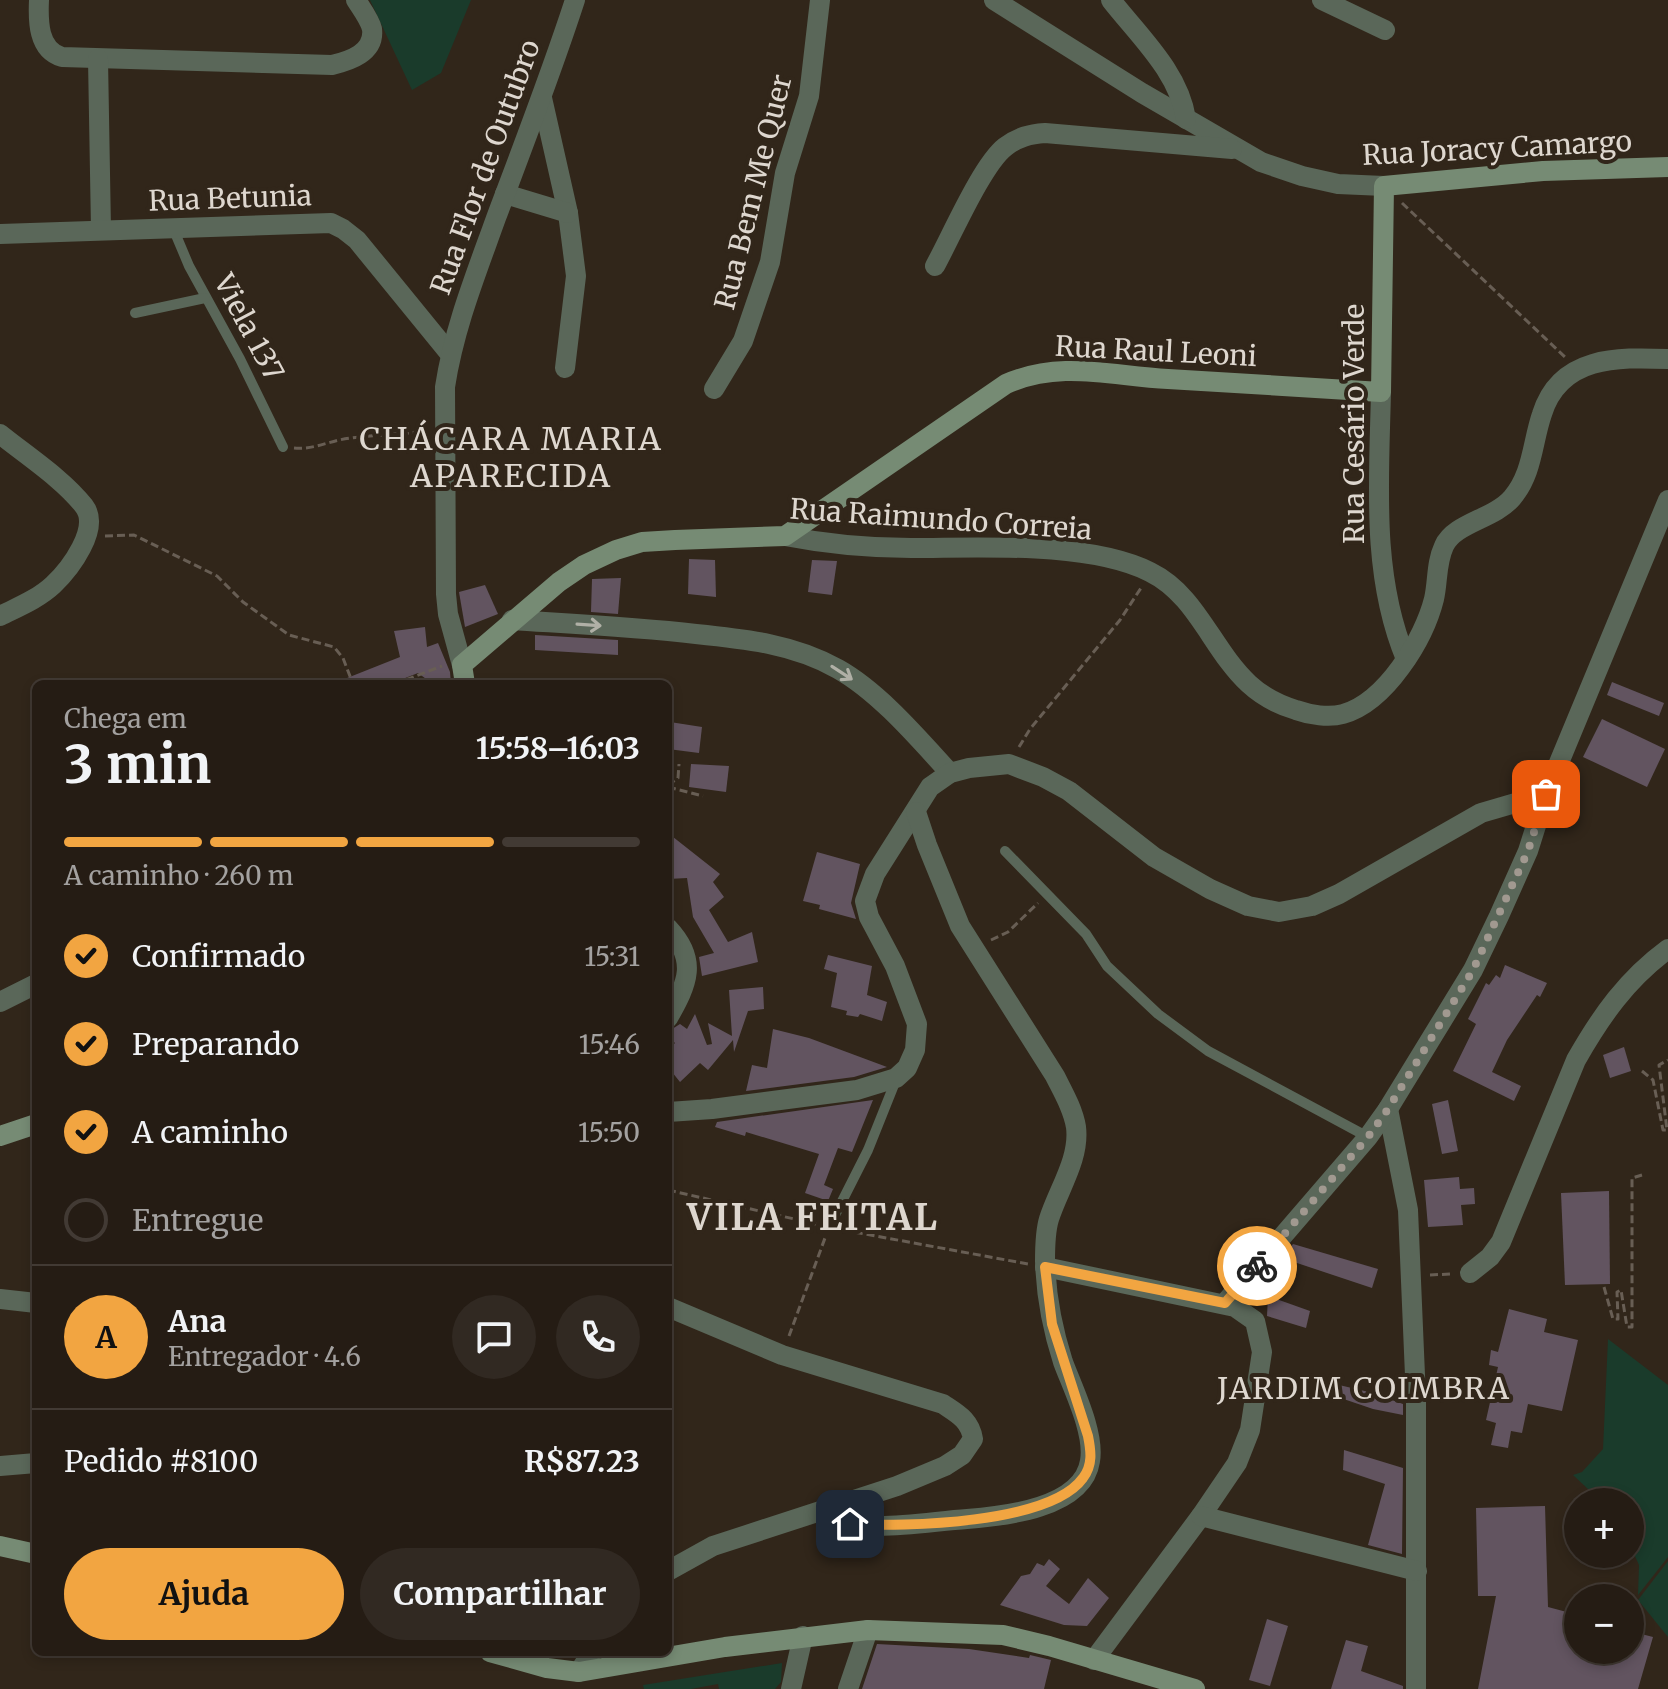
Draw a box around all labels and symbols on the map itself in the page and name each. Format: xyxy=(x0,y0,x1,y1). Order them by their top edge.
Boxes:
street label: Rua Flor de Outubro xyxy=(422,35,548,299)
street label: Rua Bem Me Quer xyxy=(706,71,800,313)
street label: Rua Joracy Camargo xyxy=(1361,123,1633,173)
street label: Rua Betunia xyxy=(148,177,312,219)
street label: Viela 137 xyxy=(206,267,292,386)
street label: Rua Cesário Verde xyxy=(1336,304,1372,544)
street label: Rua Raul Leoni xyxy=(1054,328,1258,374)
district label: CHÁCARA MARIA APARECIDA xyxy=(359,419,663,496)
street label: Rua Raimundo Correia xyxy=(789,490,1093,548)
one-way arrow xyxy=(575,618,602,633)
one-way arrow xyxy=(830,665,853,681)
pin xyxy=(1512,760,1580,828)
district label: VILA FEITAL xyxy=(686,1195,939,1240)
courier xyxy=(1217,1226,1297,1306)
district label: JARDIM COIMBRA xyxy=(1216,1369,1511,1407)
pin xyxy=(816,1490,884,1558)

